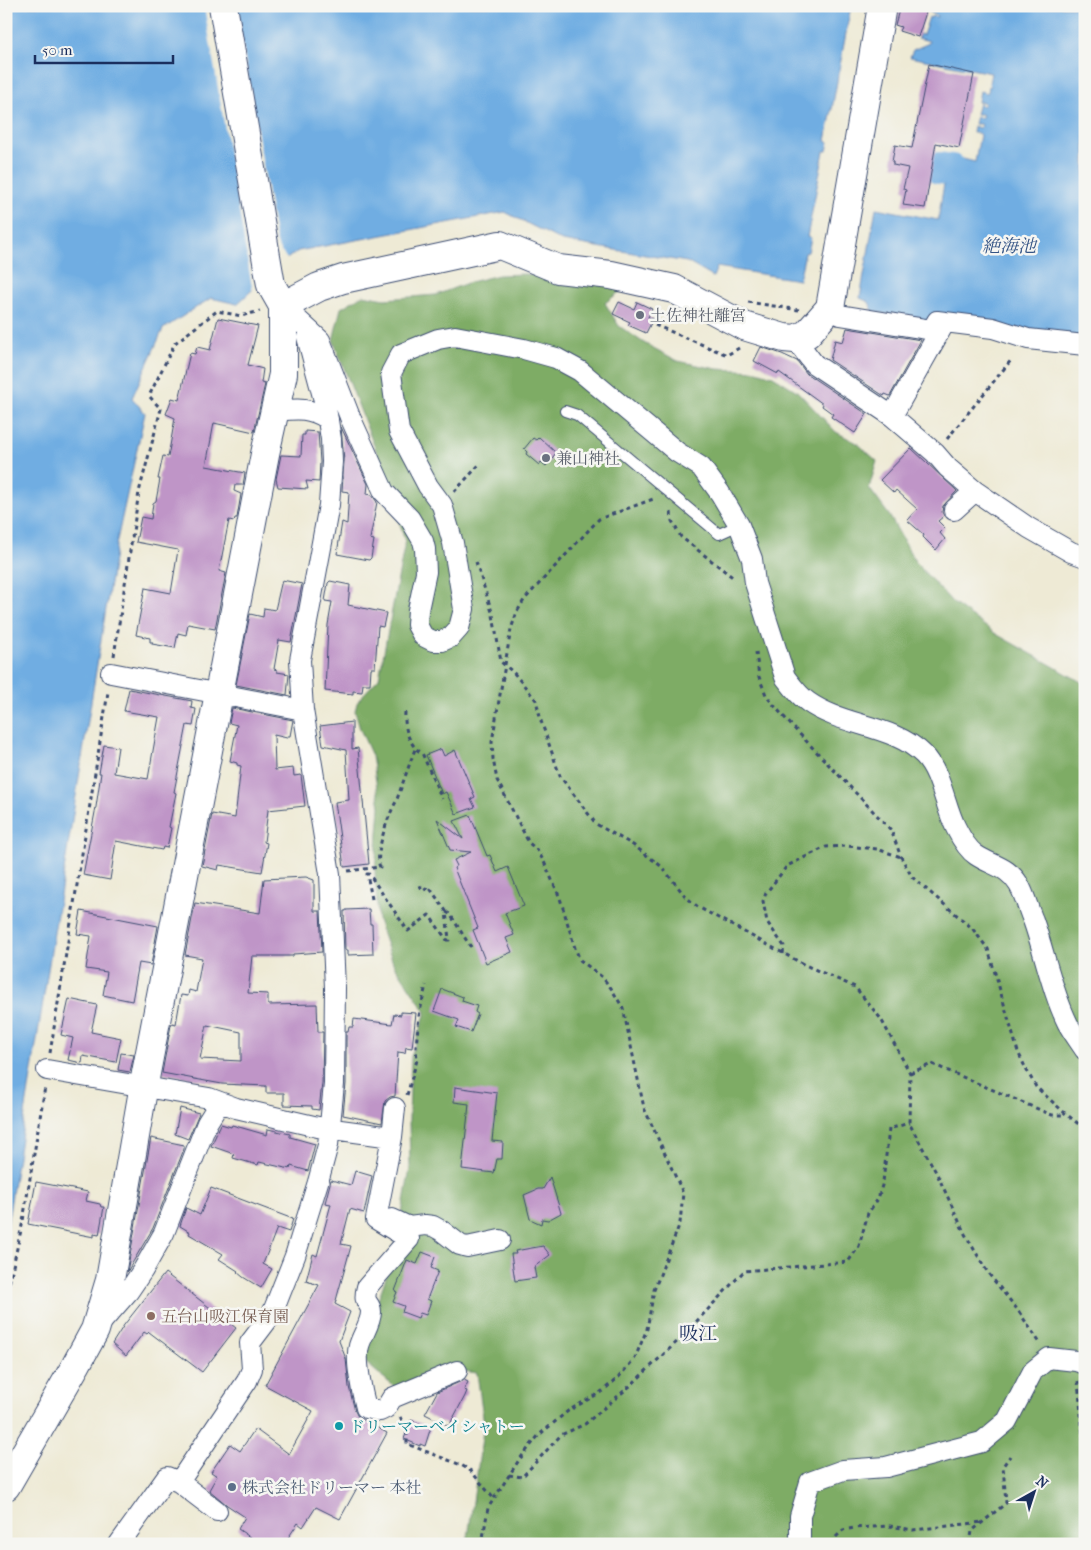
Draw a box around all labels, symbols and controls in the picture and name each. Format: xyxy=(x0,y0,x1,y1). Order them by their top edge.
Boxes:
scale bar xyxy=(35,32,172,64)
text: 50 m xyxy=(42,41,73,59)
water label: 絶海池 xyxy=(982,236,1038,257)
place label: 土佐神社離宮 xyxy=(650,306,746,325)
marker: 土佐神社離宮 xyxy=(634,309,646,321)
place label: 兼山神社 xyxy=(556,449,620,468)
marker: 兼山神社 xyxy=(540,452,552,464)
place label: 五台山吸江保育園 xyxy=(161,1307,289,1326)
marker: 五台山吸江保育園 xyxy=(145,1310,157,1322)
district label: 吸江 xyxy=(679,1323,717,1345)
place label: ドリーマーベイシャトー xyxy=(349,1417,525,1436)
marker: ドリーマーベイシャトー xyxy=(333,1420,345,1432)
north arrow xyxy=(1008,1468,1058,1518)
text: N xyxy=(1032,1472,1052,1492)
place label: 株式会社ドリーマー 本社 xyxy=(242,1478,421,1497)
marker: 株式会社ドリーマー 本社 xyxy=(226,1481,238,1493)

